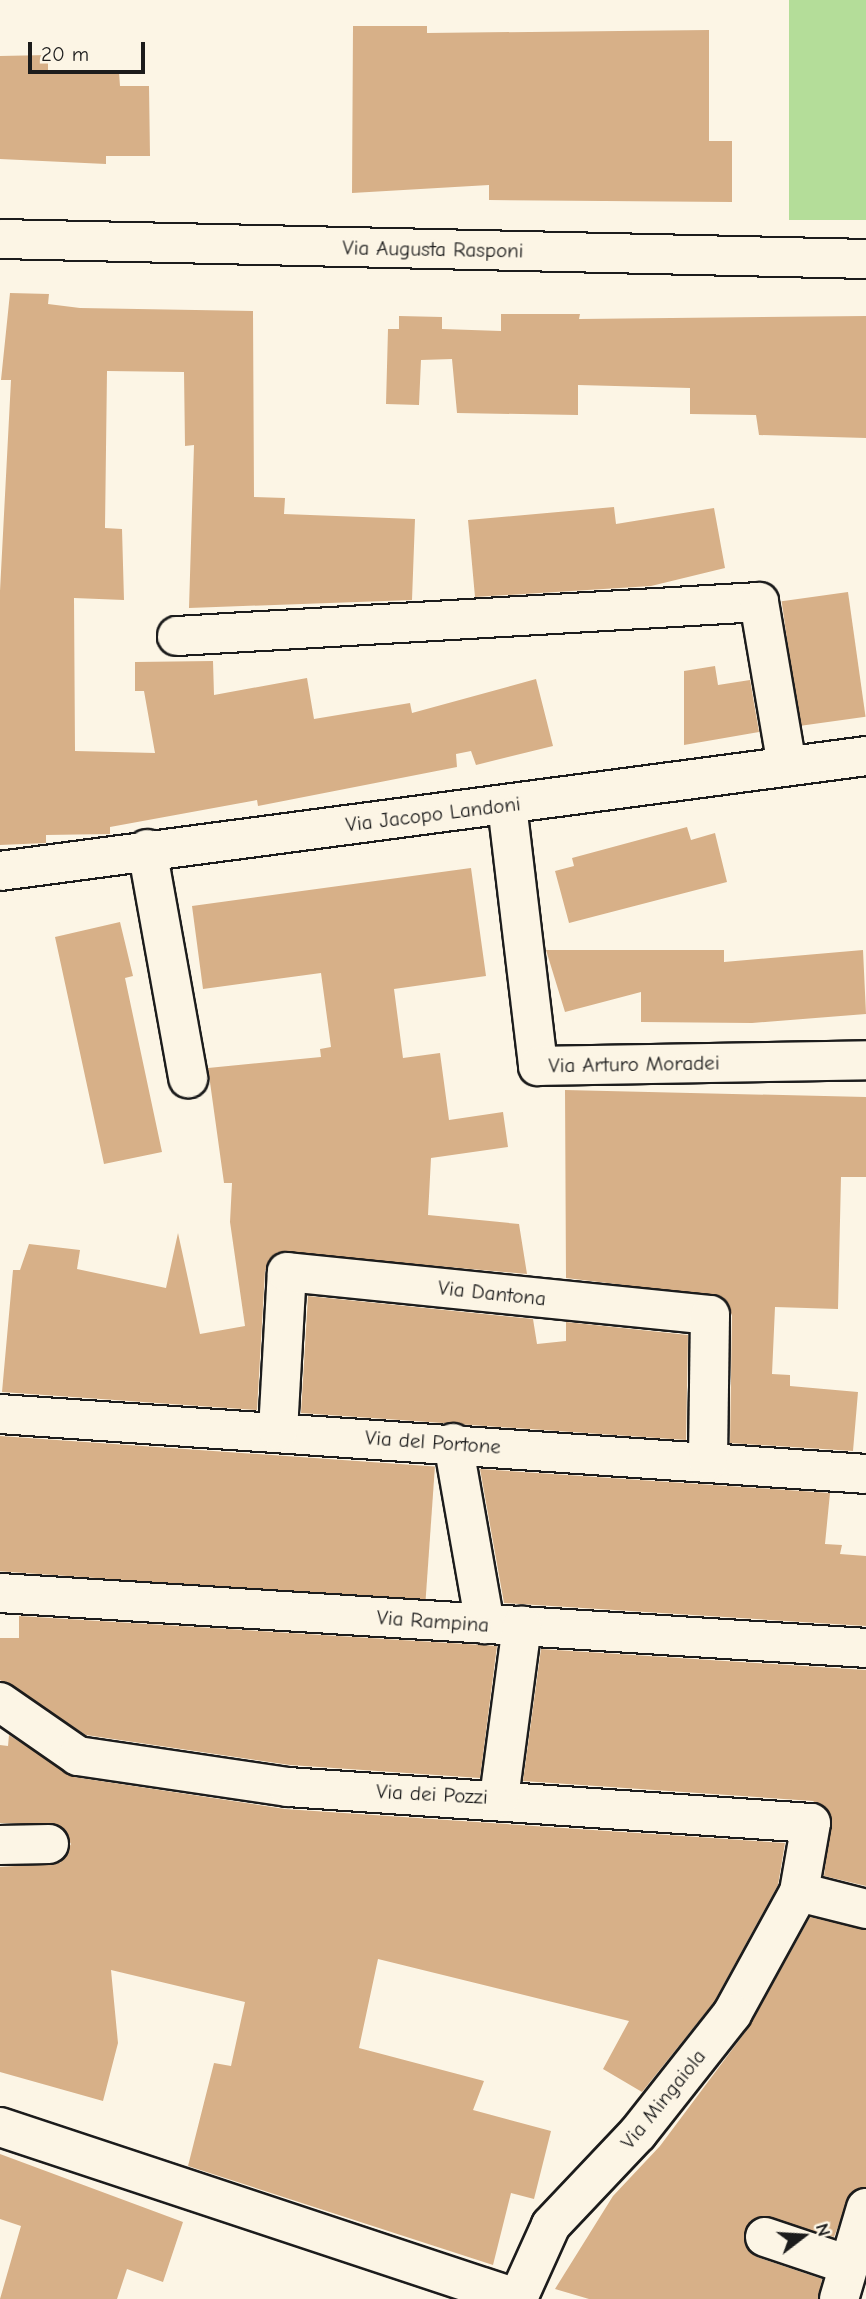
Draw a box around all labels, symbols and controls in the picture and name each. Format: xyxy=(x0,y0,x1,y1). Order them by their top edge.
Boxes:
scale bar xyxy=(32,28,149,72)
text: 20 m xyxy=(41,42,89,66)
street label: Via Augusta Rasponi xyxy=(342,235,524,263)
street label: Via Jacopo Landoni xyxy=(344,791,522,837)
street label: Via Arturo Moradei xyxy=(548,1050,720,1078)
street label: Via Dantona xyxy=(437,1275,547,1311)
street label: Via del Portone xyxy=(364,1425,502,1459)
street label: Via Rampina xyxy=(376,1604,490,1638)
street label: Via dei Pozzi xyxy=(376,1778,488,1810)
street label: Via Mingaiola xyxy=(615,2044,711,2154)
north arrow xyxy=(768,2201,838,2271)
text: N xyxy=(811,2221,835,2239)

